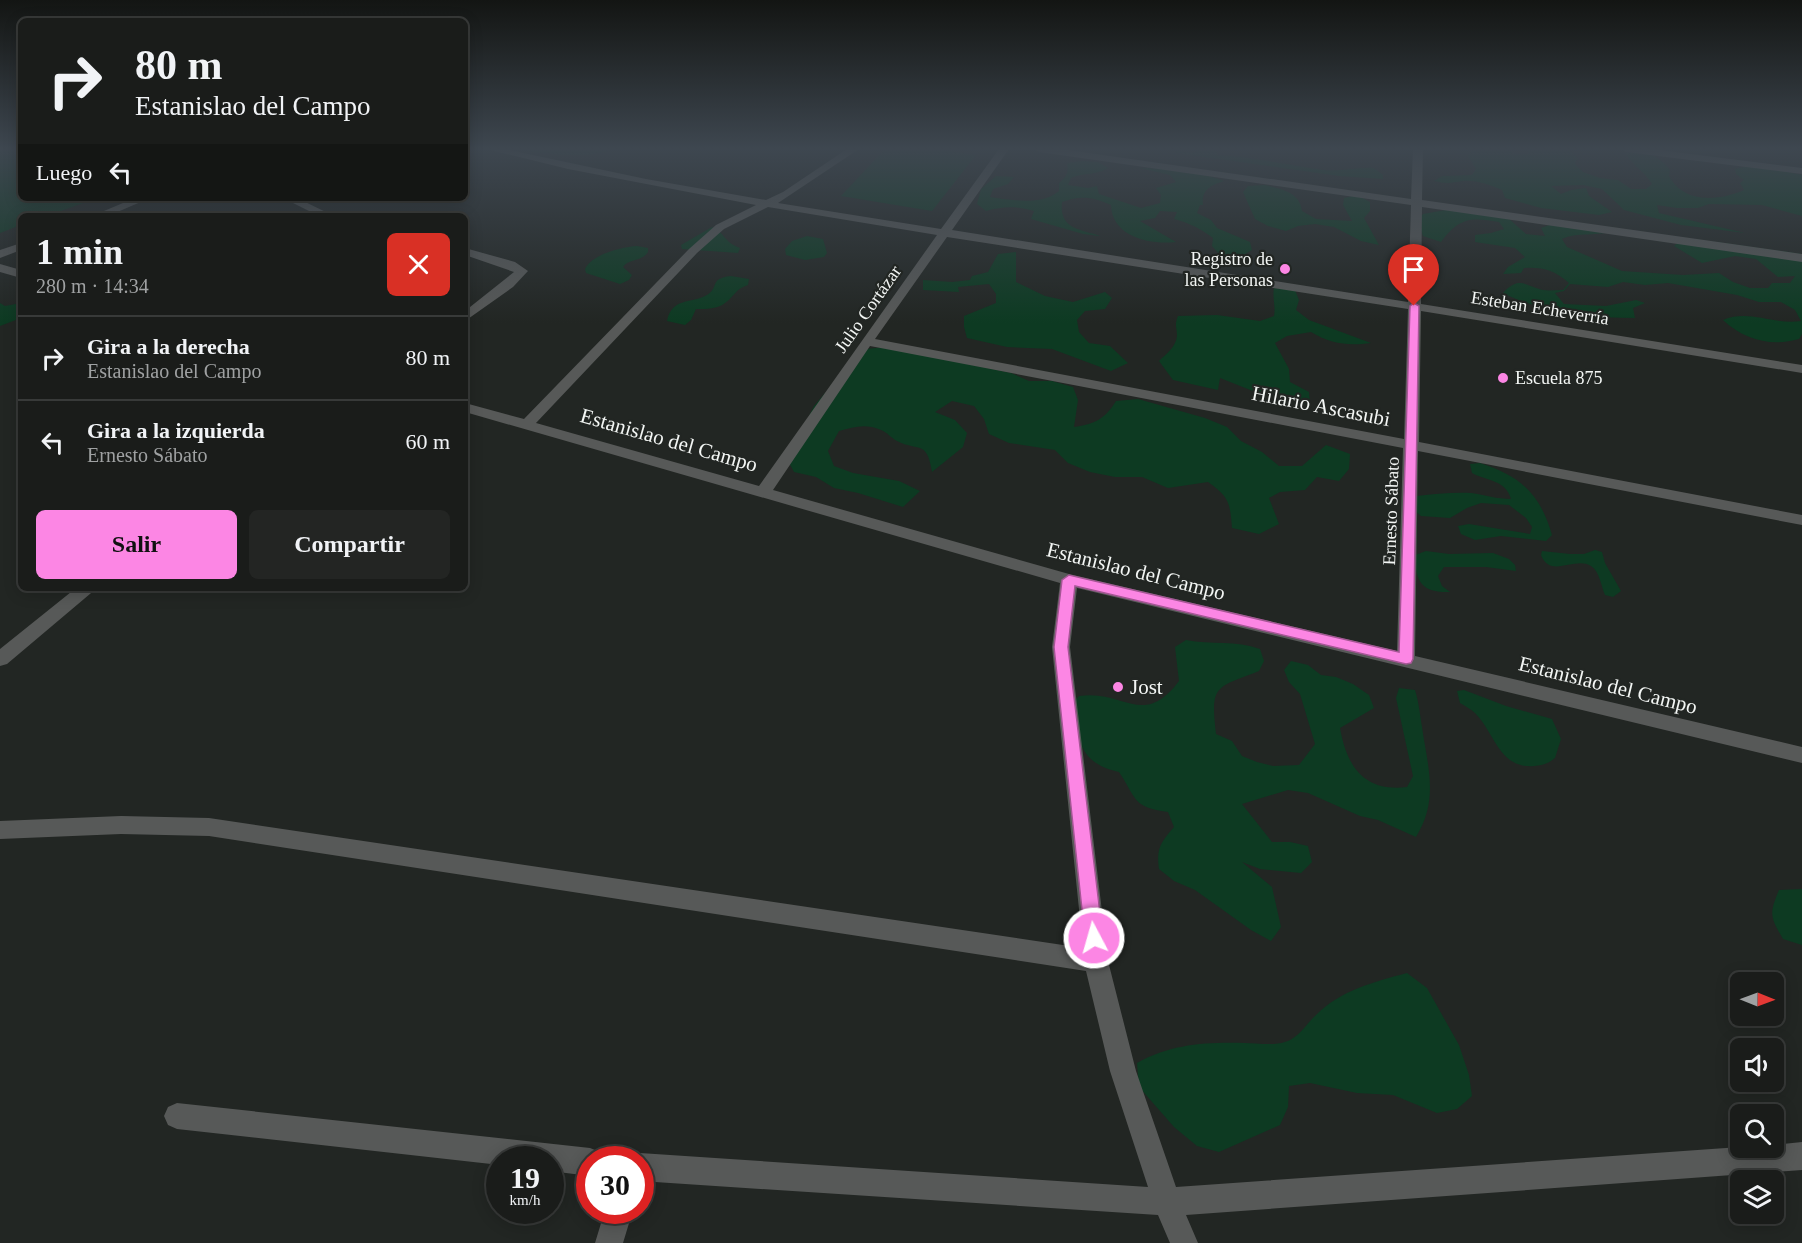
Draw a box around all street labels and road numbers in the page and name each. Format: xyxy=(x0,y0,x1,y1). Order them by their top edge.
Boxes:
street label: Julio Cortázar xyxy=(831,262,905,356)
street label: Esteban Echeverría xyxy=(1470,287,1610,329)
street label: Hilario Ascasubi xyxy=(1250,381,1392,431)
street label: Estanislao del Campo xyxy=(578,403,760,477)
street label: Ernesto Sábato xyxy=(1379,456,1403,566)
street label: Estanislao del Campo xyxy=(1044,537,1228,605)
street label: Estanislao del Campo xyxy=(1516,651,1700,719)

